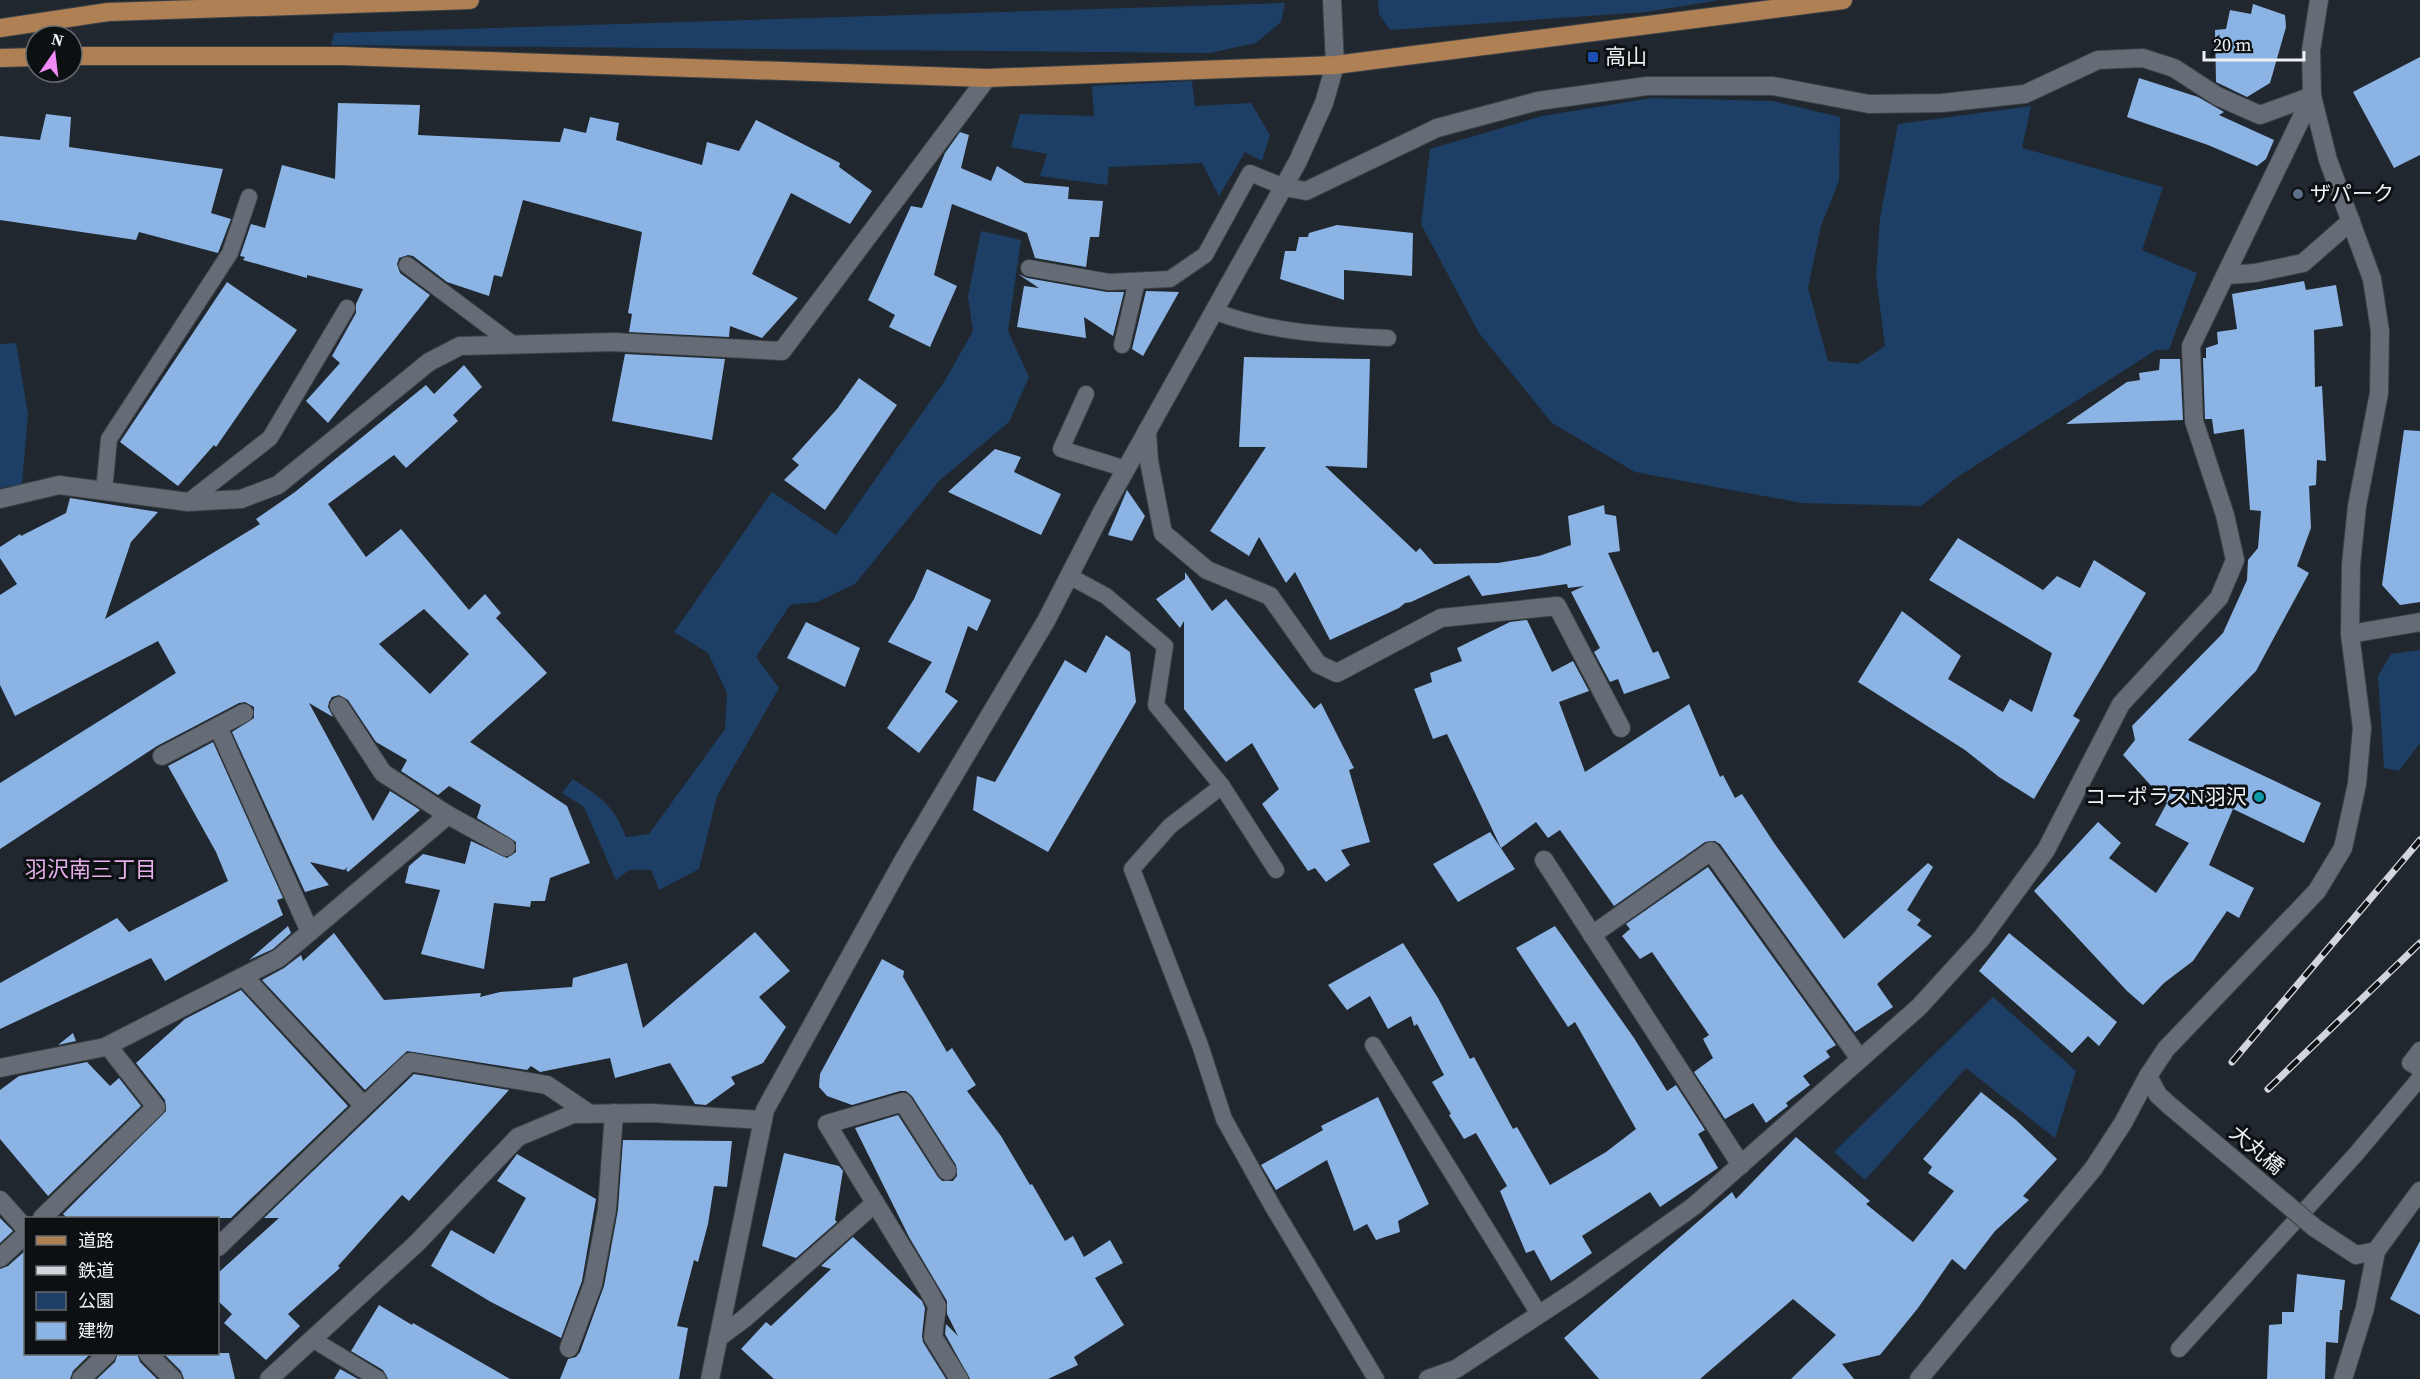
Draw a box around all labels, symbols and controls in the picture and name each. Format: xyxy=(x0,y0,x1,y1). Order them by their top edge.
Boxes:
north arrow xyxy=(24,24,84,84)
scale bar xyxy=(2204,24,2304,62)
text: N xyxy=(49,27,66,52)
text: 20 m xyxy=(2213,32,2251,57)
place label: 高山 xyxy=(1605,42,1647,71)
marker: 高山 xyxy=(1586,50,1600,64)
place label: ザパーク xyxy=(2310,179,2394,208)
marker: ザパーク xyxy=(2291,187,2305,201)
place label: コーポラスN羽沢 xyxy=(2085,782,2247,811)
marker: コーポラスN羽沢 xyxy=(2252,790,2266,804)
district label: 羽沢南三丁目 xyxy=(25,854,157,884)
street label: 大丸橋 xyxy=(2224,1118,2291,1181)
legend xyxy=(24,1217,219,1355)
text: 道路 xyxy=(78,1228,114,1253)
text: 鉄道 xyxy=(78,1258,114,1283)
text: 公園 xyxy=(78,1288,114,1313)
text: 建物 xyxy=(78,1318,114,1343)

